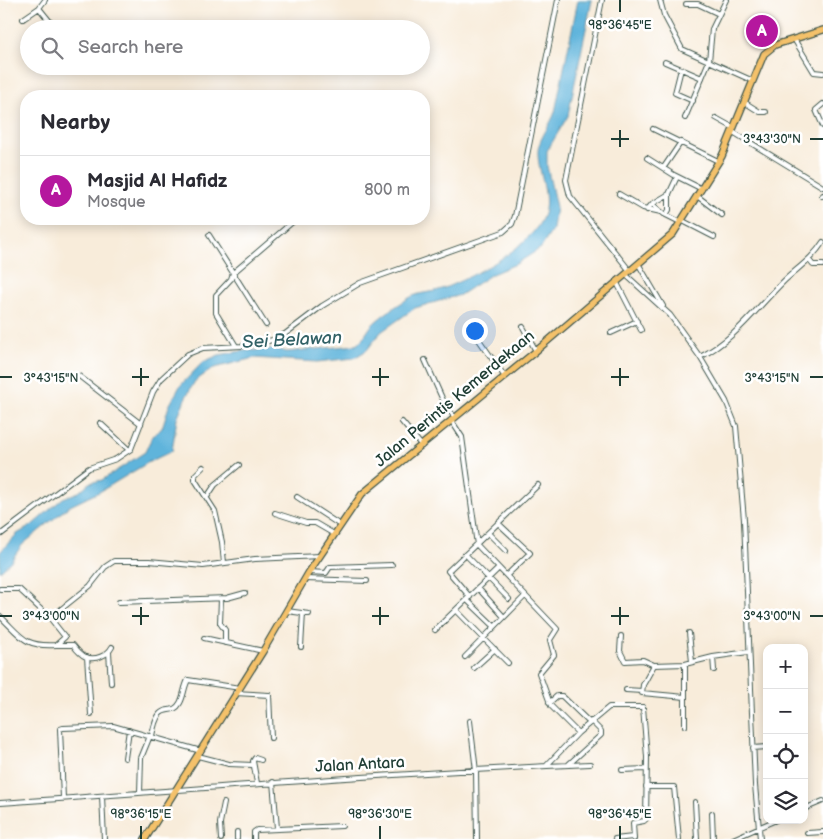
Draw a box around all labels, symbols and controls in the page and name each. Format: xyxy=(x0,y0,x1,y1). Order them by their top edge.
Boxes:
pin: A xyxy=(746,12,778,50)
text: 98°36'45"E xyxy=(588,18,652,33)
search box xyxy=(20,20,430,75)
icon: search xyxy=(38,34,66,62)
text: Search here xyxy=(78,36,183,59)
text: Nearby xyxy=(40,110,110,135)
text: 3°43'30"N xyxy=(743,132,801,147)
text: Masjid Al Hafidz xyxy=(87,170,227,193)
text: A xyxy=(51,181,61,200)
text: 800 m xyxy=(364,181,410,200)
text: Mosque xyxy=(87,193,146,212)
your location xyxy=(462,318,488,344)
water label: Sei Belawan xyxy=(241,327,343,353)
street label: Jalan Perintis Kemerdekaan xyxy=(371,327,539,471)
text: 3°43'15"N xyxy=(23,371,79,386)
text: 3°43'15"N xyxy=(744,371,800,386)
text: 3°43'00"N xyxy=(22,609,80,624)
text: 3°43'00"N xyxy=(743,609,801,624)
map controls xyxy=(763,644,808,824)
button: + xyxy=(763,644,808,689)
button: − xyxy=(763,689,808,734)
button: locate xyxy=(763,734,808,779)
street label: Jalan Antara xyxy=(315,753,405,777)
button: layers xyxy=(763,779,808,824)
text: 98°36'15"E xyxy=(111,807,171,822)
text: 98°36'30"E xyxy=(348,807,412,822)
text: 98°36'45"E xyxy=(588,807,652,822)

